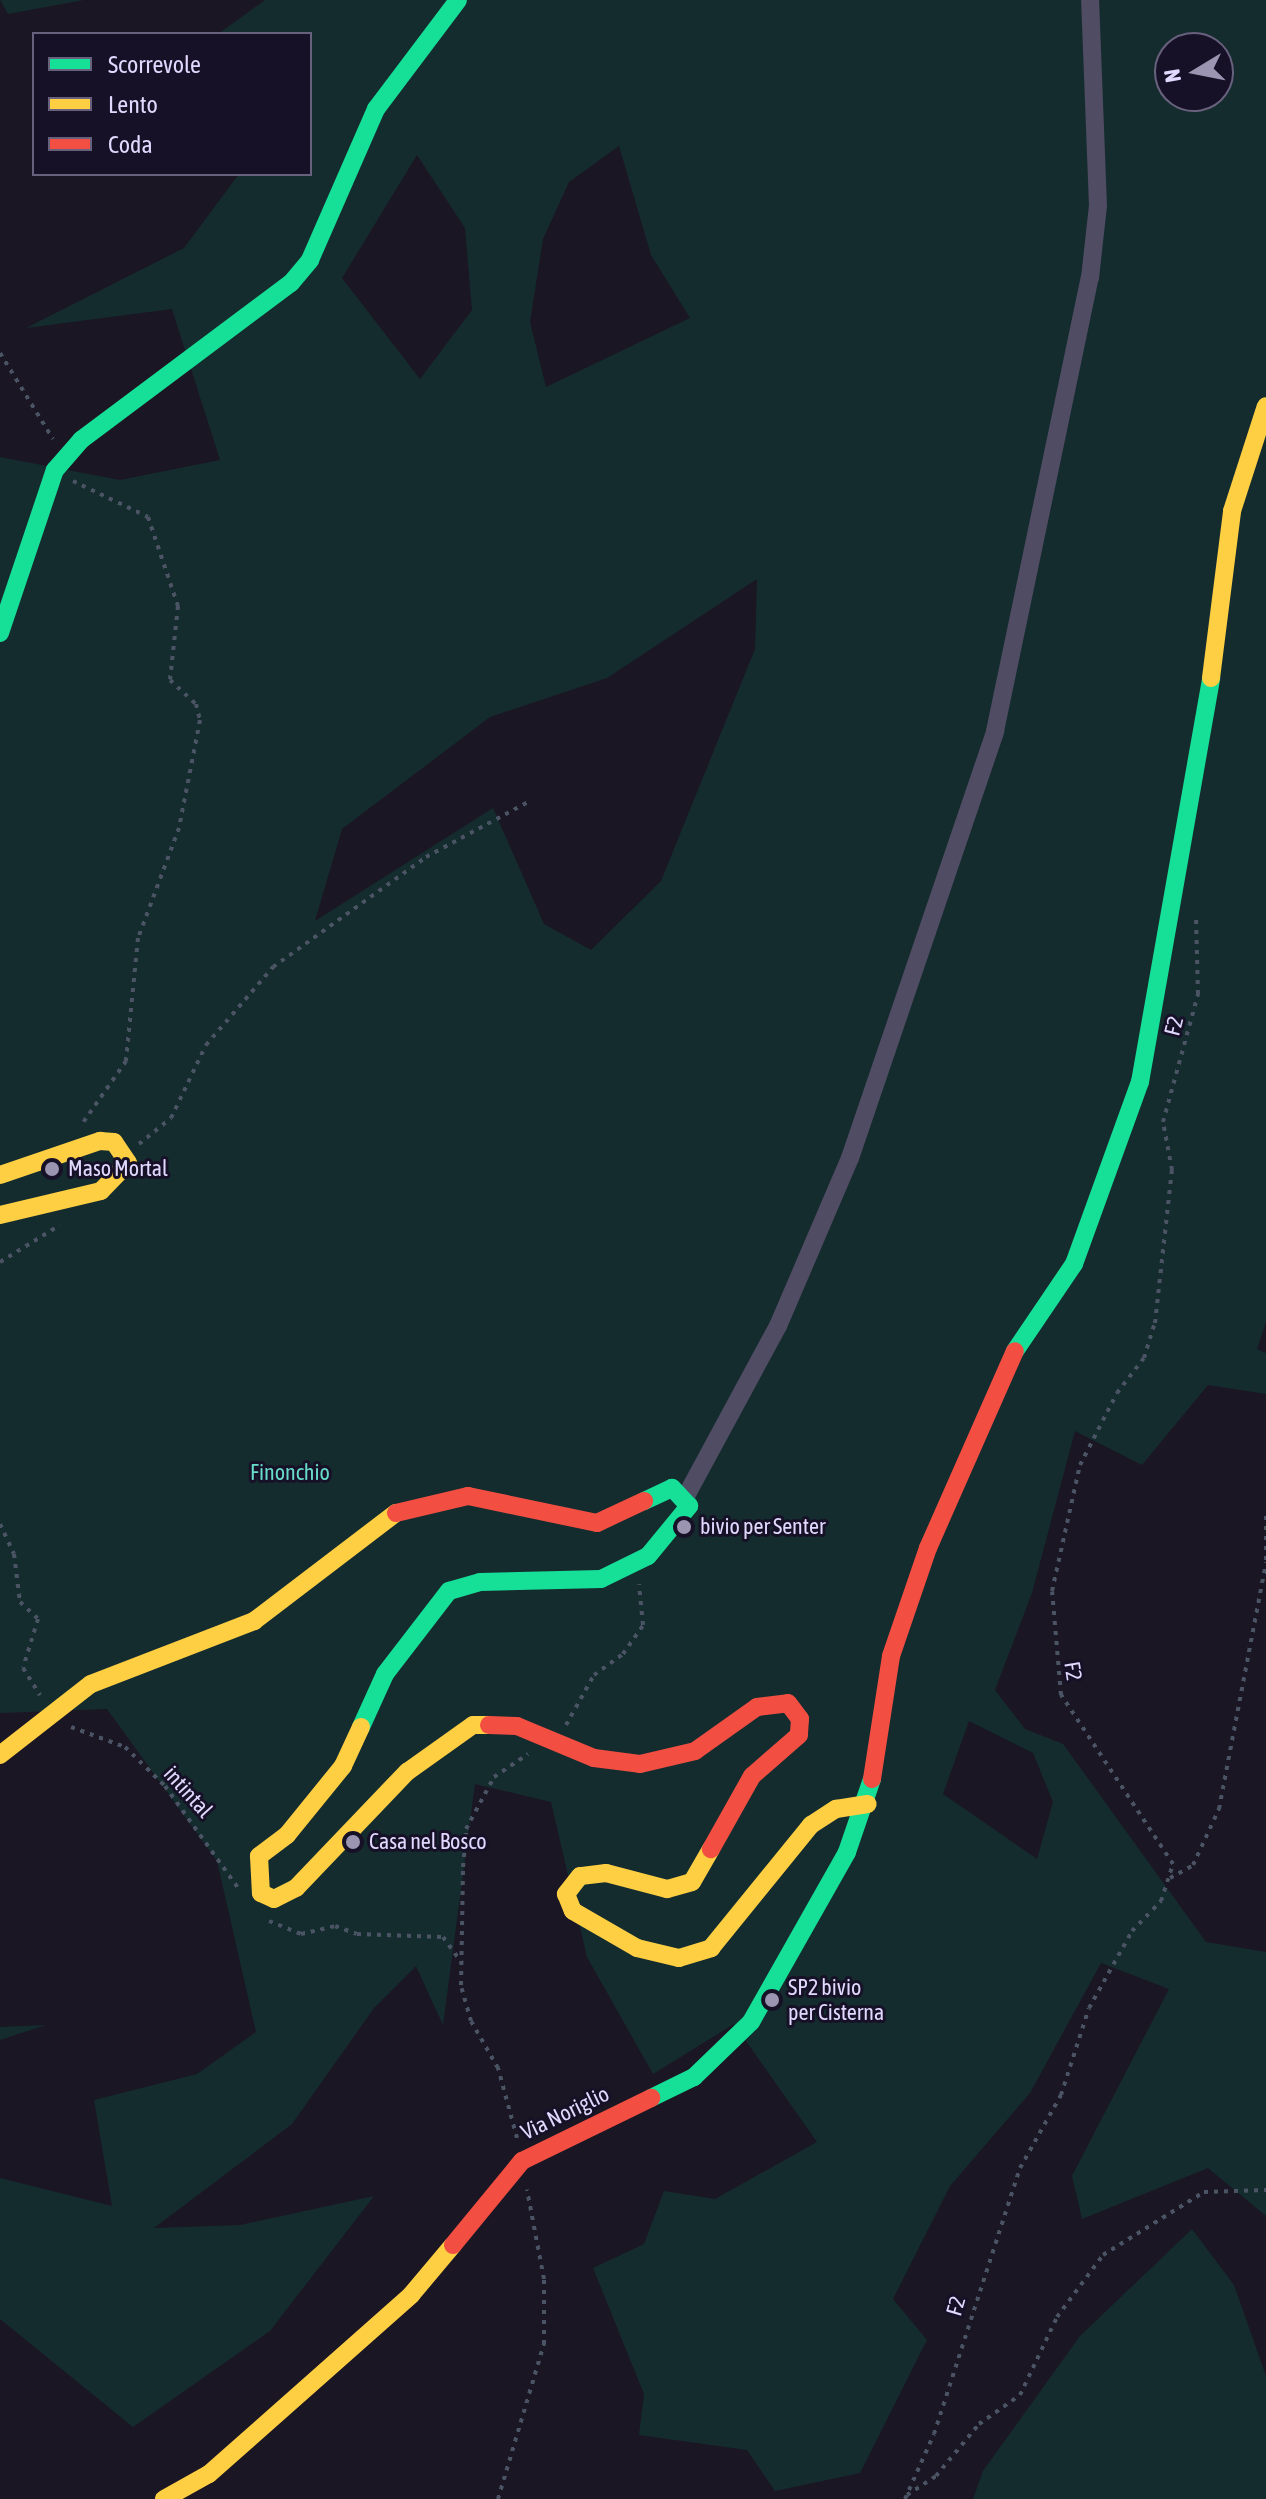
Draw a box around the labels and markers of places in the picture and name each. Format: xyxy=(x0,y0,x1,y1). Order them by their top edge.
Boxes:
place label: Maso Mortal xyxy=(68,1156,168,1182)
marker: Maso Mortal xyxy=(43,1160,61,1178)
place label: bivio per Senter xyxy=(700,1514,825,1540)
marker: bivio per Senter xyxy=(675,1518,693,1536)
place label: Casa nel Bosco xyxy=(369,1829,487,1855)
marker: Casa nel Bosco xyxy=(344,1833,362,1851)
place label: SP2 bivio per Cisterna xyxy=(788,1974,884,2026)
marker: SP2 bivio per Cisterna xyxy=(763,1991,781,2009)

